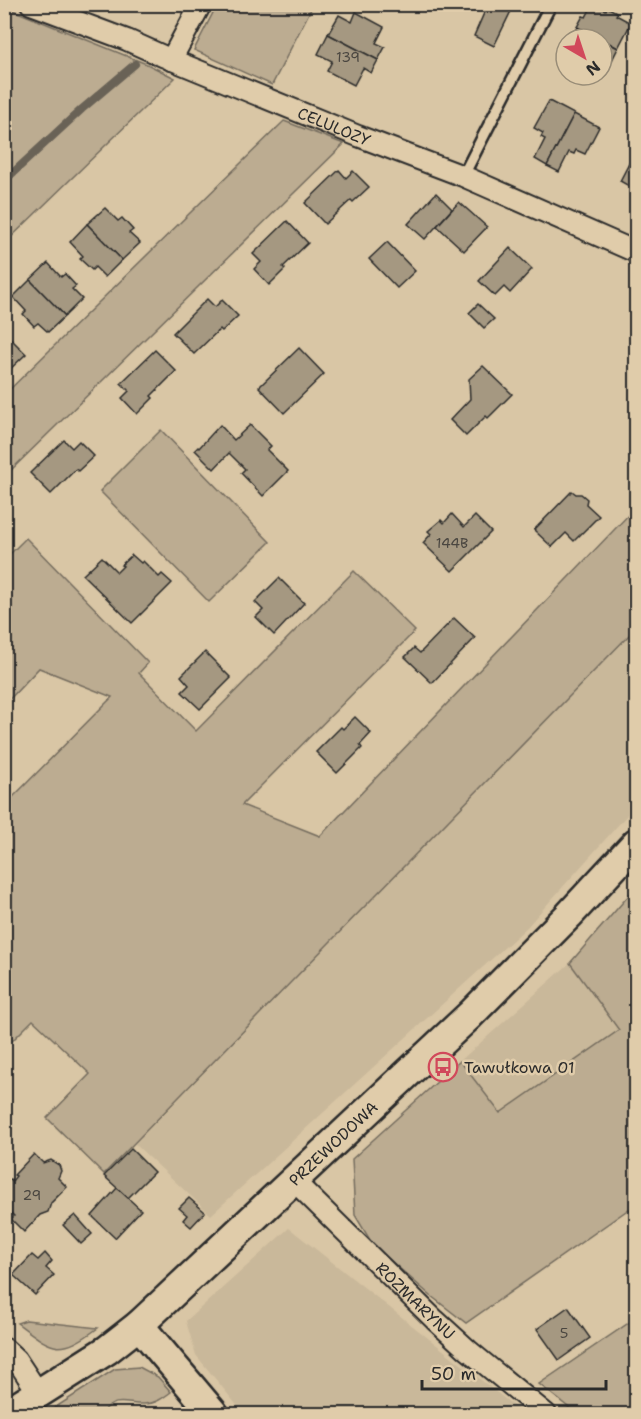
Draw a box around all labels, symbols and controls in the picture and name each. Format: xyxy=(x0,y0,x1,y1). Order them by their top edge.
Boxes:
north arrow xyxy=(554,27,614,87)
house number: 139 xyxy=(336,48,360,66)
text: N xyxy=(582,56,605,80)
street label: CELULOZY xyxy=(294,102,374,151)
house number: 144B xyxy=(436,534,468,552)
bus stop icon: Tawułkowa 01 xyxy=(427,1051,459,1083)
place label: Tawułkowa 01 xyxy=(464,1057,575,1078)
street label: PRZEWODOWA xyxy=(284,1097,382,1191)
house number: 29 xyxy=(23,1186,41,1204)
street label: ROZMARYNU xyxy=(371,1258,459,1344)
house number: 5 xyxy=(560,1324,568,1342)
scale bar xyxy=(422,1353,606,1391)
text: 50 m xyxy=(431,1362,476,1386)

